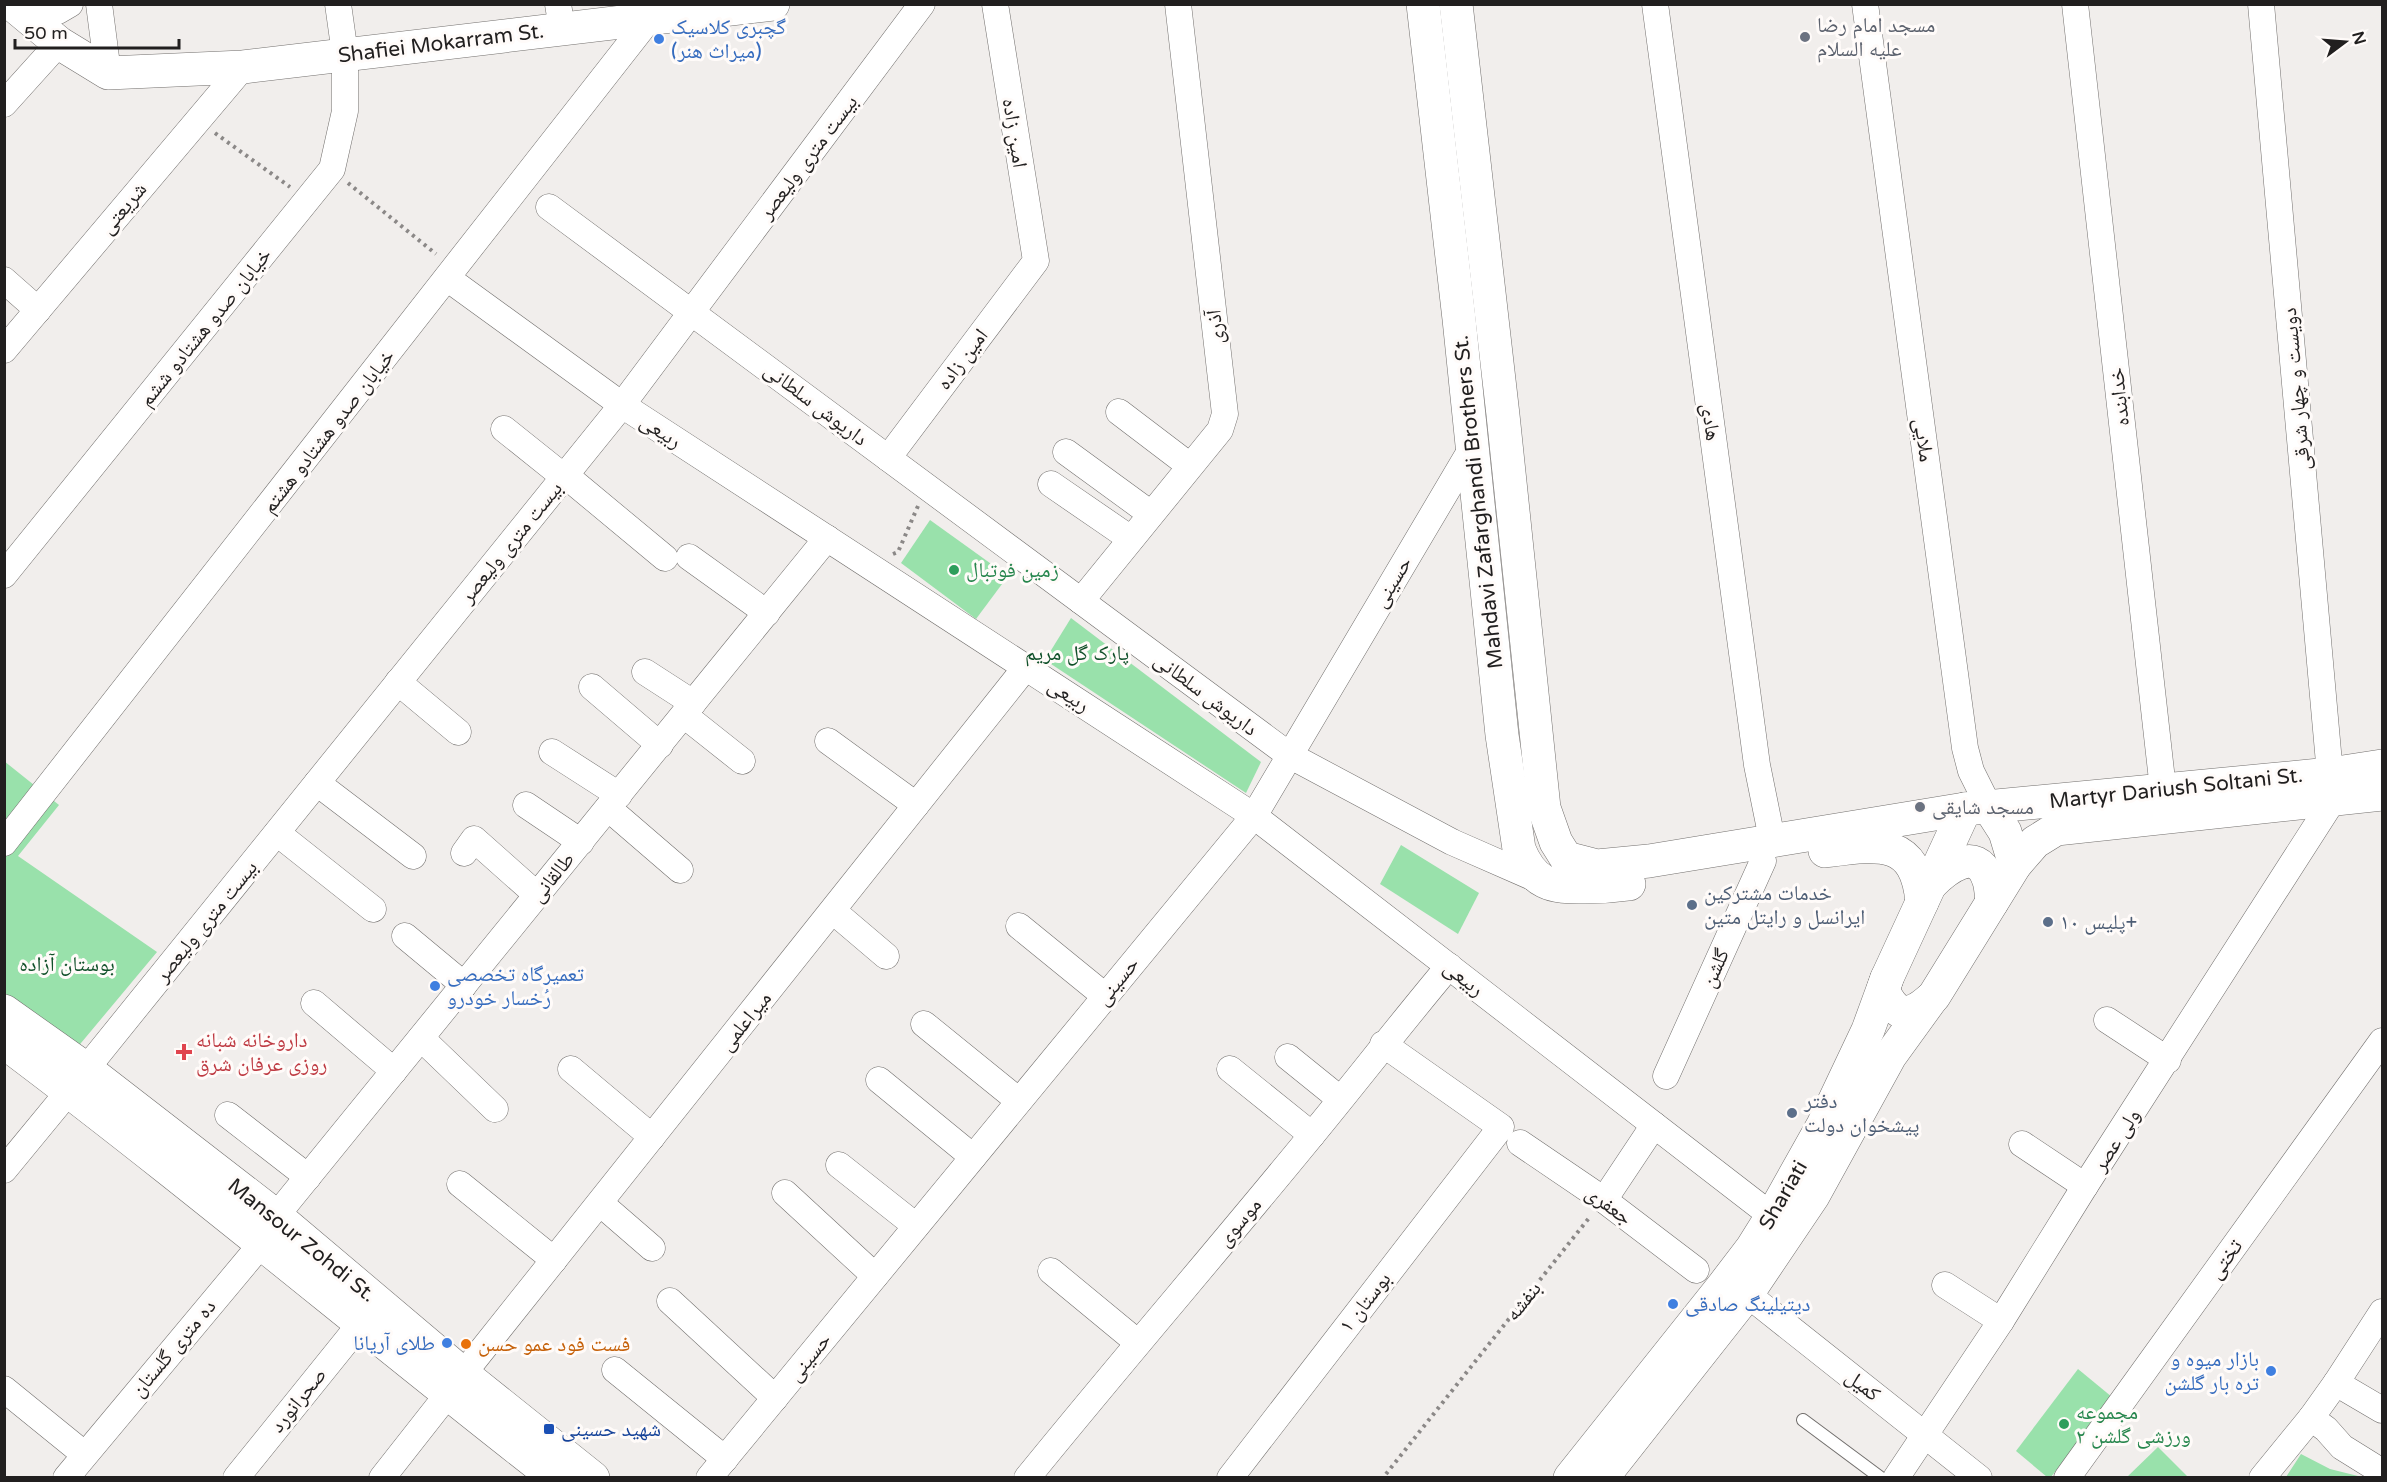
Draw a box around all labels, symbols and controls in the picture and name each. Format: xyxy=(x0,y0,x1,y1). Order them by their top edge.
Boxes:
scale bar xyxy=(15,12,178,50)
north arrow xyxy=(2315,12,2375,72)
place label: مسجد امام رضا علیه السلام xyxy=(1817,13,1935,63)
place label: گچبری کلاسیک (میراث هنر) xyxy=(671,15,786,64)
street label: Shafiei Mokarram St. xyxy=(337,18,546,69)
text: 50 m xyxy=(24,22,68,44)
text: N xyxy=(2347,29,2370,47)
marker: مسجد امام رضا علیه السلام xyxy=(1798,30,1812,44)
marker: گچبری کلاسیک (میراث هنر) xyxy=(652,32,666,46)
street label: بیست متری ولیعصر xyxy=(753,90,863,225)
street label: امين زاده xyxy=(997,96,1032,170)
street label: شریعتی xyxy=(94,177,152,239)
street label: خیابان صدو هشتادو ششم xyxy=(134,243,278,412)
street label: دویست و چهار شرقی xyxy=(2277,307,2316,471)
street label: آذری xyxy=(1201,308,1230,346)
street label: امین زاده xyxy=(931,324,994,395)
street label: Mahdavi Zafarghandi Brothers St. xyxy=(1449,334,1508,670)
street label: خیابان صدو هشتادو هشتم xyxy=(257,344,401,519)
street label: داریوش سلطانی xyxy=(759,357,872,451)
street label: خدابنده xyxy=(2104,366,2135,427)
street label: هادی xyxy=(1696,402,1726,442)
street label: ربیعی xyxy=(635,409,686,454)
street label: ملایی xyxy=(1908,417,1939,464)
street label: بیست متری ولیعصر xyxy=(454,476,568,609)
street label: حسینی xyxy=(1367,552,1417,612)
place label: زمین فوتبال xyxy=(966,558,1059,583)
marker: زمین فوتبال xyxy=(947,563,961,577)
park label: پارک گل مریم xyxy=(1025,641,1129,667)
street label: داریوش سلطانی xyxy=(1149,647,1262,741)
street label: ربیعی xyxy=(1043,673,1094,718)
street label: Martyr Dariush Soltani St. xyxy=(2048,763,2304,814)
place label: مسجد شایقی xyxy=(1932,795,2034,820)
marker: مسجد شایقی xyxy=(1913,800,1927,814)
street label: طالقانی xyxy=(525,847,580,907)
street label: بیست متری ولیعصر xyxy=(149,855,263,988)
place label: خدمات مشترکین ایرانسل و رایتل متین xyxy=(1704,881,1865,930)
marker: خدمات مشترکین ایرانسل و رایتل متین xyxy=(1685,898,1699,912)
place label: پلیس ۱۰+ xyxy=(2060,910,2137,935)
marker: پلیس ۱۰+ xyxy=(2041,915,2055,929)
street label: گلشن xyxy=(1696,945,1735,992)
park label: بوستان آزاده xyxy=(19,952,115,977)
street label: حسینی xyxy=(1090,952,1145,1011)
street label: ربیعی xyxy=(1438,955,1489,1002)
place label: تعمیرگاه تخصصی رُخسار خودرو xyxy=(447,962,584,1011)
marker: تعمیرگاه تخصصی رُخسار خودرو xyxy=(428,979,442,993)
street label: میراعلمی xyxy=(714,986,777,1056)
place label: داروخانه شبانه روزی عرفان شرق xyxy=(196,1028,327,1077)
marker: داروخانه شبانه روزی عرفان شرق xyxy=(177,1045,191,1059)
place label: دفتر پیشخوان دولت xyxy=(1803,1089,1919,1138)
street label: ولی عصر xyxy=(2086,1104,2146,1177)
marker: دفتر پیشخوان دولت xyxy=(1785,1106,1799,1120)
street label: Shariati xyxy=(1754,1156,1813,1234)
street label: Mansour Zohdi St. xyxy=(223,1173,381,1308)
street label: جعفری xyxy=(1580,1180,1637,1231)
street label: موسوی xyxy=(1212,1193,1267,1252)
street label: تختی xyxy=(2203,1234,2248,1284)
street label: بوستان ۱ xyxy=(1334,1267,1397,1337)
street label: بنفشه xyxy=(1500,1277,1547,1326)
place label: دیتیلینگ صادقی xyxy=(1685,1292,1810,1317)
street label: ده متری گلستان xyxy=(125,1294,221,1402)
marker: دیتیلینگ صادقی xyxy=(1666,1297,1680,1311)
street label: حسینی xyxy=(782,1328,837,1387)
place label: طلای آریانا xyxy=(353,1331,435,1356)
place label: فست فود عمو حسن xyxy=(478,1332,630,1357)
marker: طلای آریانا xyxy=(440,1336,454,1350)
marker: فست فود عمو حسن xyxy=(459,1337,473,1351)
place label: بازار میوه و تره بار گلشن xyxy=(2165,1347,2259,1396)
street label: صحرانورد xyxy=(265,1363,332,1438)
street label: کمیل xyxy=(1840,1364,1885,1407)
marker: بازار میوه و تره بار گلشن xyxy=(2264,1364,2278,1378)
place label: مجموعه ورزشی گلشن ۲ xyxy=(2076,1400,2191,1449)
place label: شهید حسینی xyxy=(561,1417,661,1442)
marker: مجموعه ورزشی گلشن ۲ xyxy=(2057,1417,2071,1431)
marker: شهید حسینی xyxy=(542,1422,556,1436)

